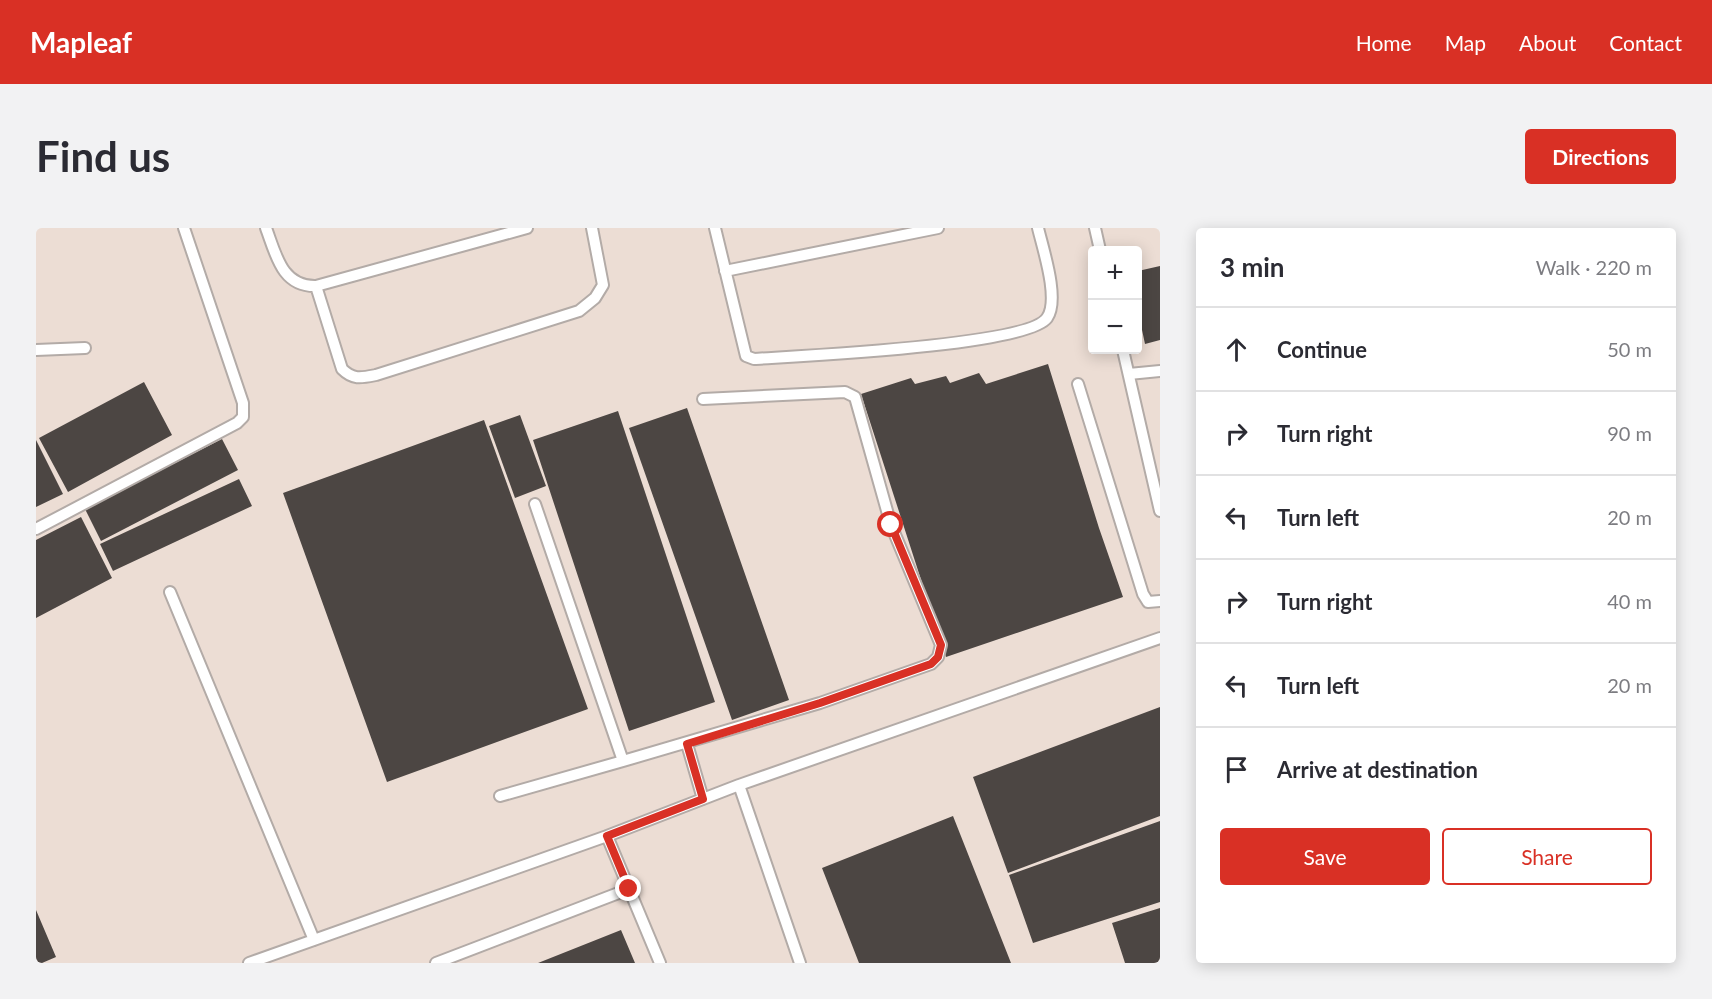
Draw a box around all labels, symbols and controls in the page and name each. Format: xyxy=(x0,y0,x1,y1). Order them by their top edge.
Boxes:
text: Mapleaf xyxy=(30,25,132,59)
text: Home xyxy=(1356,30,1412,55)
text: Map xyxy=(1445,30,1486,55)
text: About xyxy=(1519,30,1576,55)
text: Contact xyxy=(1609,30,1682,55)
button: Directions xyxy=(1525,129,1676,184)
text: Find us xyxy=(36,131,170,181)
map controls xyxy=(1088,246,1142,354)
button: + xyxy=(1088,246,1142,300)
text: 3 min xyxy=(1220,251,1284,283)
text: Walk · 220 m xyxy=(1536,255,1652,279)
button: − xyxy=(1088,300,1142,354)
icon: ahead xyxy=(1220,333,1253,366)
text: Continue xyxy=(1277,336,1367,363)
text: 50 m xyxy=(1607,337,1652,361)
icon: right xyxy=(1220,417,1253,450)
text: Turn right xyxy=(1277,420,1372,447)
text: 90 m xyxy=(1607,421,1652,445)
icon: left xyxy=(1220,501,1253,534)
text: Turn left xyxy=(1277,504,1359,531)
text: 20 m xyxy=(1607,505,1652,529)
route start xyxy=(877,511,903,537)
icon: right xyxy=(1220,585,1253,618)
text: Turn right xyxy=(1277,588,1372,615)
text: 40 m xyxy=(1607,589,1652,613)
icon: left xyxy=(1220,669,1253,702)
text: Turn left xyxy=(1277,672,1359,699)
text: 20 m xyxy=(1607,673,1652,697)
icon: arrive xyxy=(1220,753,1253,786)
text: Arrive at destination xyxy=(1277,756,1478,783)
button: Save xyxy=(1220,828,1430,885)
button: Share xyxy=(1442,828,1652,885)
route end xyxy=(615,875,641,901)

